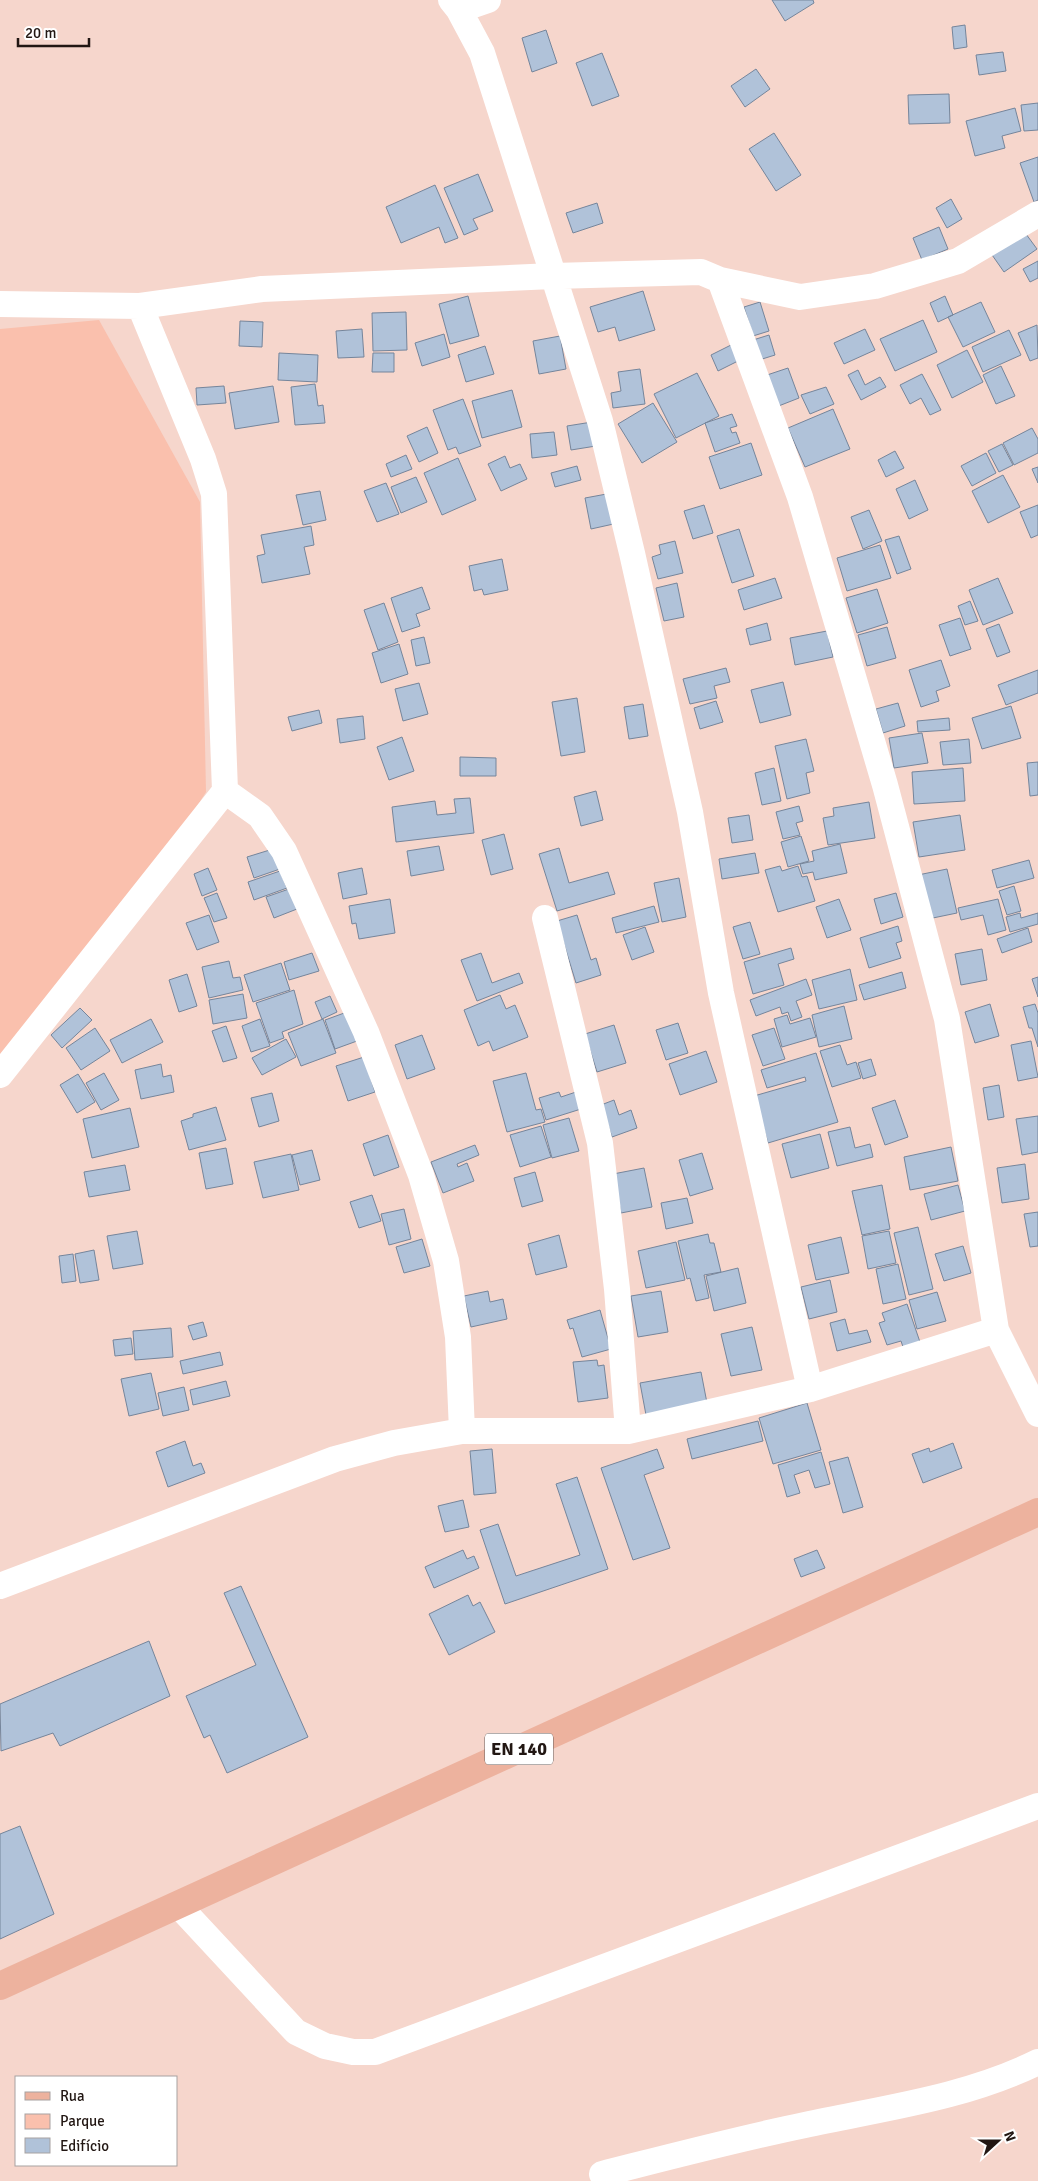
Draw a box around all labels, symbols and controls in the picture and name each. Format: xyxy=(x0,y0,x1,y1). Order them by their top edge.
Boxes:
scale bar xyxy=(18,15,89,47)
text: 20 m xyxy=(25,24,56,42)
road number: EN 140 xyxy=(485,1734,553,1765)
legend xyxy=(15,2076,178,2166)
text: Rua xyxy=(60,2087,85,2105)
text: Parque xyxy=(60,2112,105,2130)
north arrow xyxy=(973,2116,1023,2166)
text: N xyxy=(1000,2129,1019,2144)
text: Edifício xyxy=(60,2137,109,2155)

